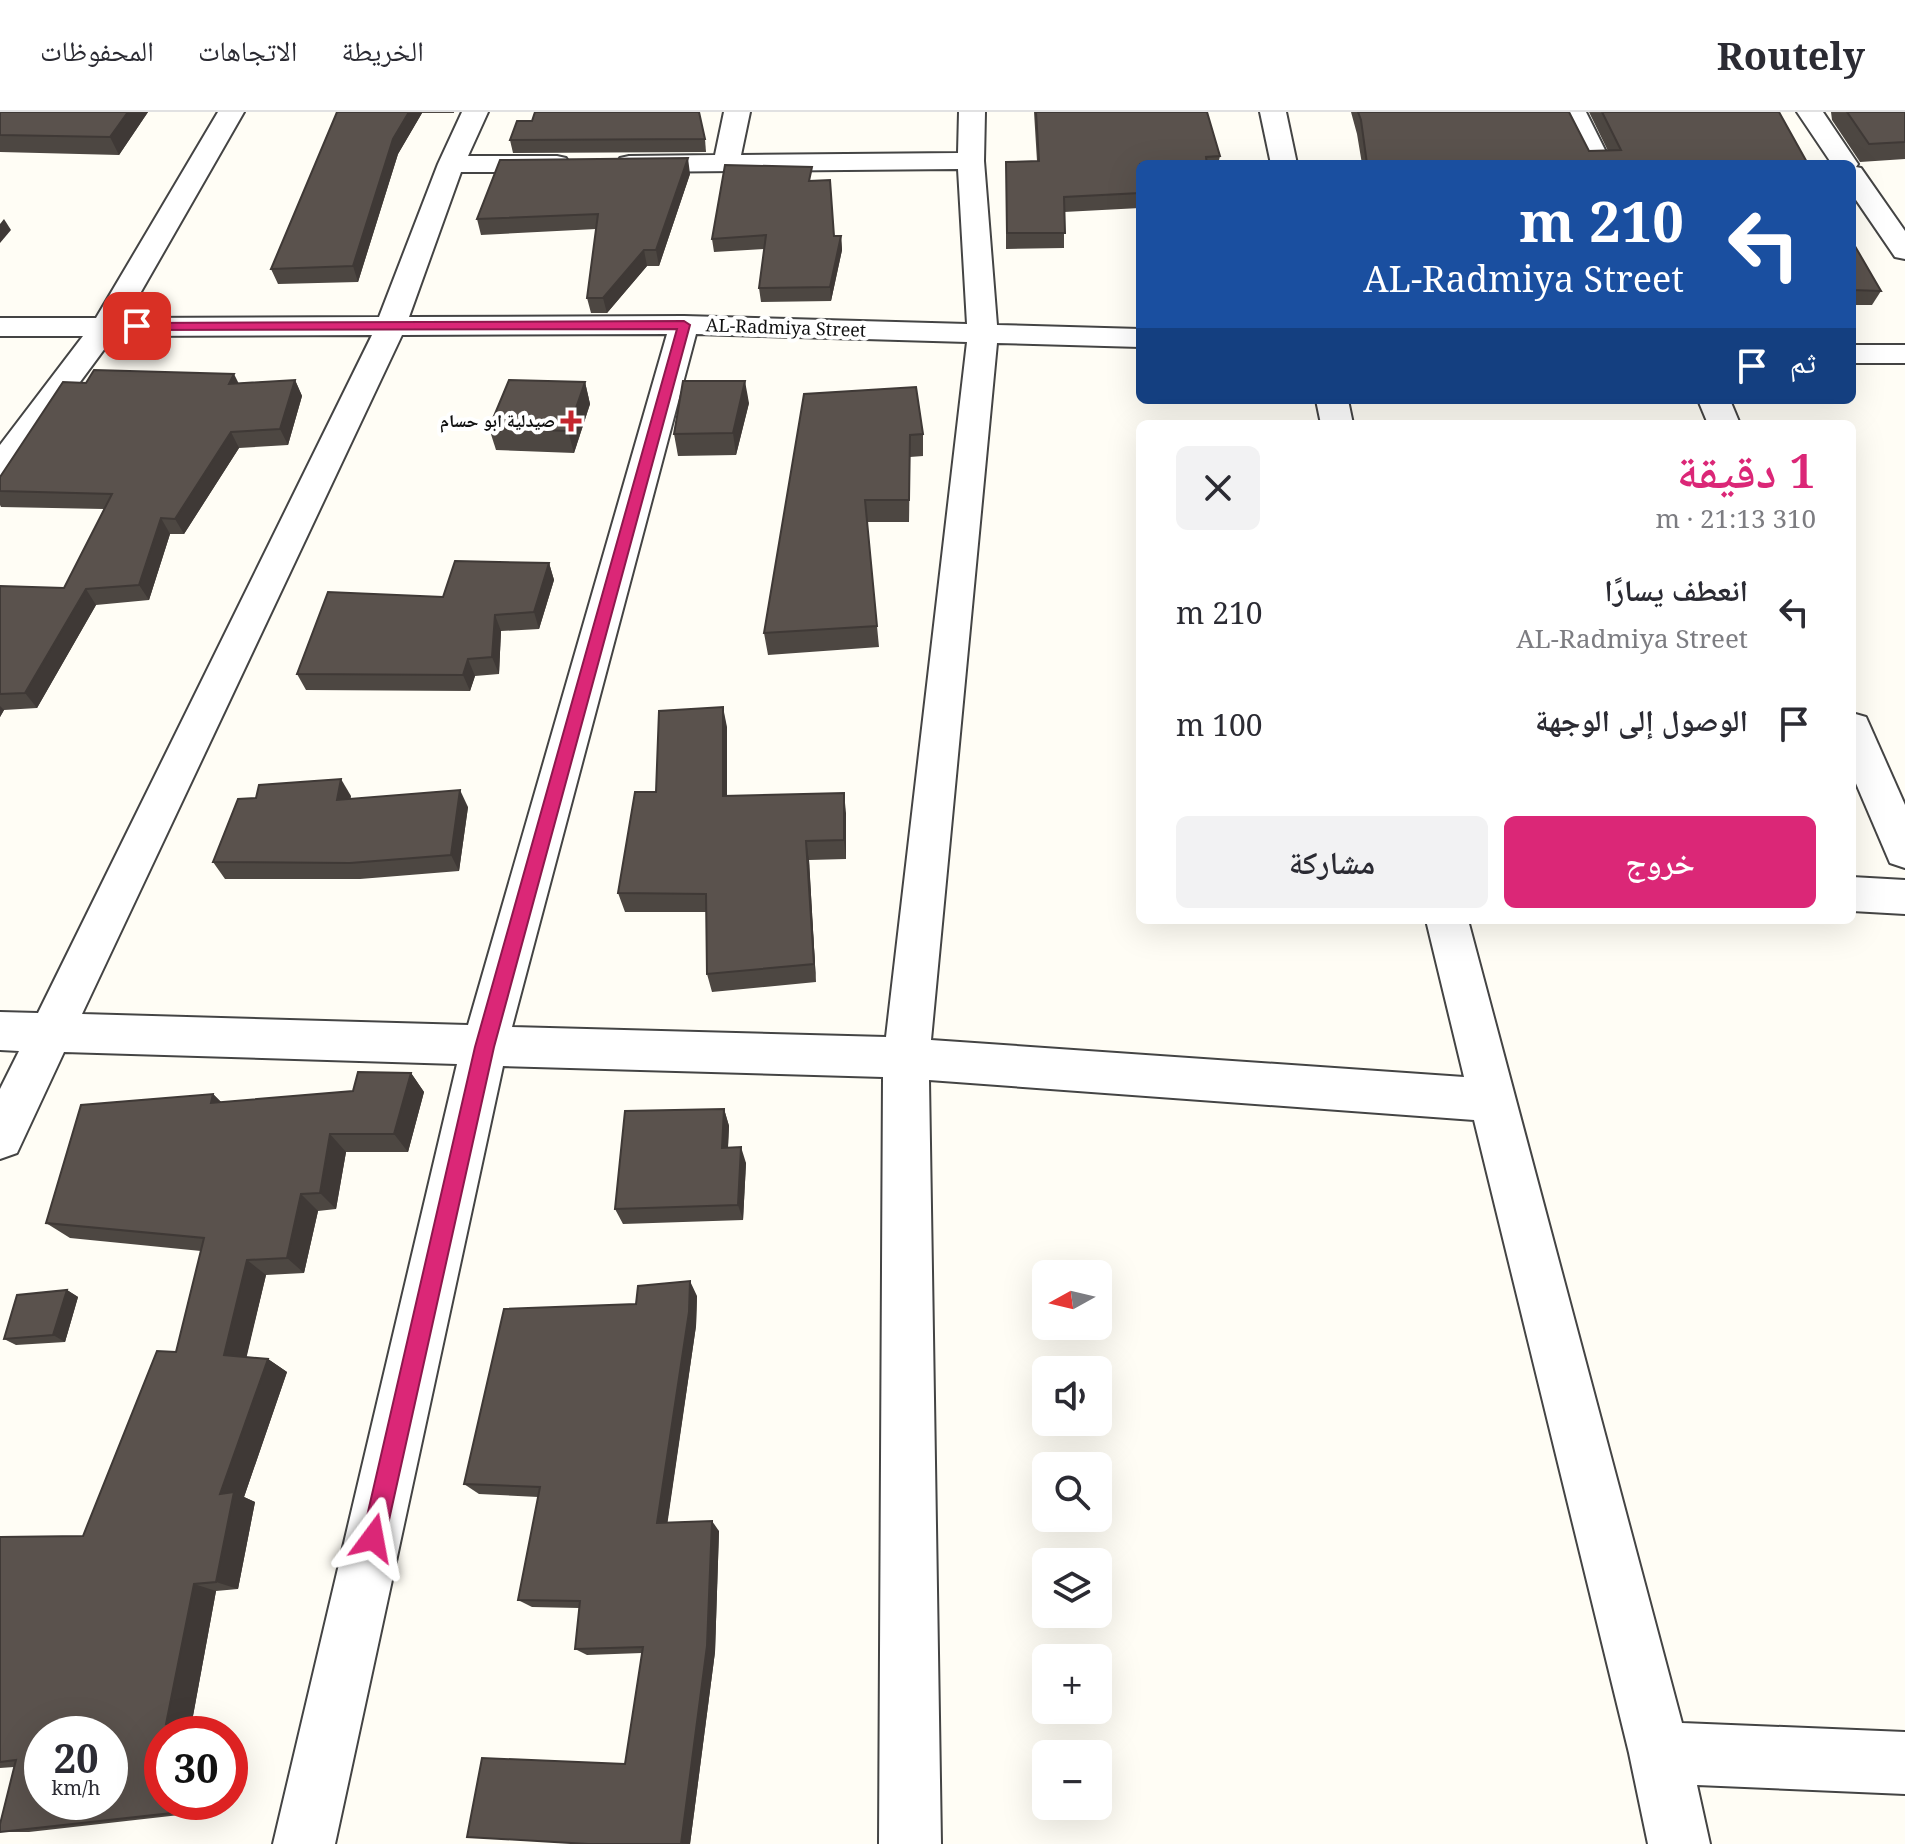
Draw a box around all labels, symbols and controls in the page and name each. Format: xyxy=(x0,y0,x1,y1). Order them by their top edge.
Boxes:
text: Routely xyxy=(1717,29,1865,81)
text: المحفوظات xyxy=(40,31,154,69)
text: الاتجاهات xyxy=(198,31,297,69)
text: الخريطة xyxy=(341,31,424,69)
text: 210 m xyxy=(1519,182,1684,258)
icon: left xyxy=(1712,192,1816,296)
text: AL-Radmiya Street xyxy=(1363,254,1684,303)
pin xyxy=(103,292,171,360)
icon: arrive xyxy=(115,304,159,348)
street label: AL-Radmiya Street xyxy=(705,312,867,342)
text: ثم xyxy=(1790,341,1816,382)
icon: arrive xyxy=(1730,344,1774,388)
place label: صيدلية ابو حسام xyxy=(440,408,555,433)
marker: صيدلية ابو حسام xyxy=(562,412,580,430)
text: 1 دقيقة xyxy=(1677,437,1816,502)
button: close xyxy=(1176,446,1260,530)
text: 310 m · 21:13 xyxy=(1655,500,1816,536)
text: انعطف يسارًا xyxy=(1604,569,1748,610)
icon: left xyxy=(1772,590,1816,634)
text: 210 m xyxy=(1176,592,1262,633)
text: AL-Radmiya Street xyxy=(1516,620,1748,656)
text: الوصول إلى الوجهة xyxy=(1535,699,1748,740)
icon: arrive xyxy=(1772,702,1816,746)
text: 100 m xyxy=(1176,704,1262,745)
button: مشاركة xyxy=(1176,816,1488,908)
button: خروج xyxy=(1504,816,1816,908)
north arrow xyxy=(1032,1260,1112,1340)
map controls xyxy=(1032,1260,1112,1820)
button: sound xyxy=(1032,1356,1112,1436)
button: search xyxy=(1032,1452,1112,1532)
position arrow xyxy=(331,1496,415,1580)
button: layers xyxy=(1032,1548,1112,1628)
button: + xyxy=(1032,1644,1112,1724)
speed limit sign: 30 xyxy=(144,1716,248,1820)
text: 20 xyxy=(53,1730,99,1785)
button: − xyxy=(1032,1740,1112,1820)
text: km/h xyxy=(51,1774,101,1801)

